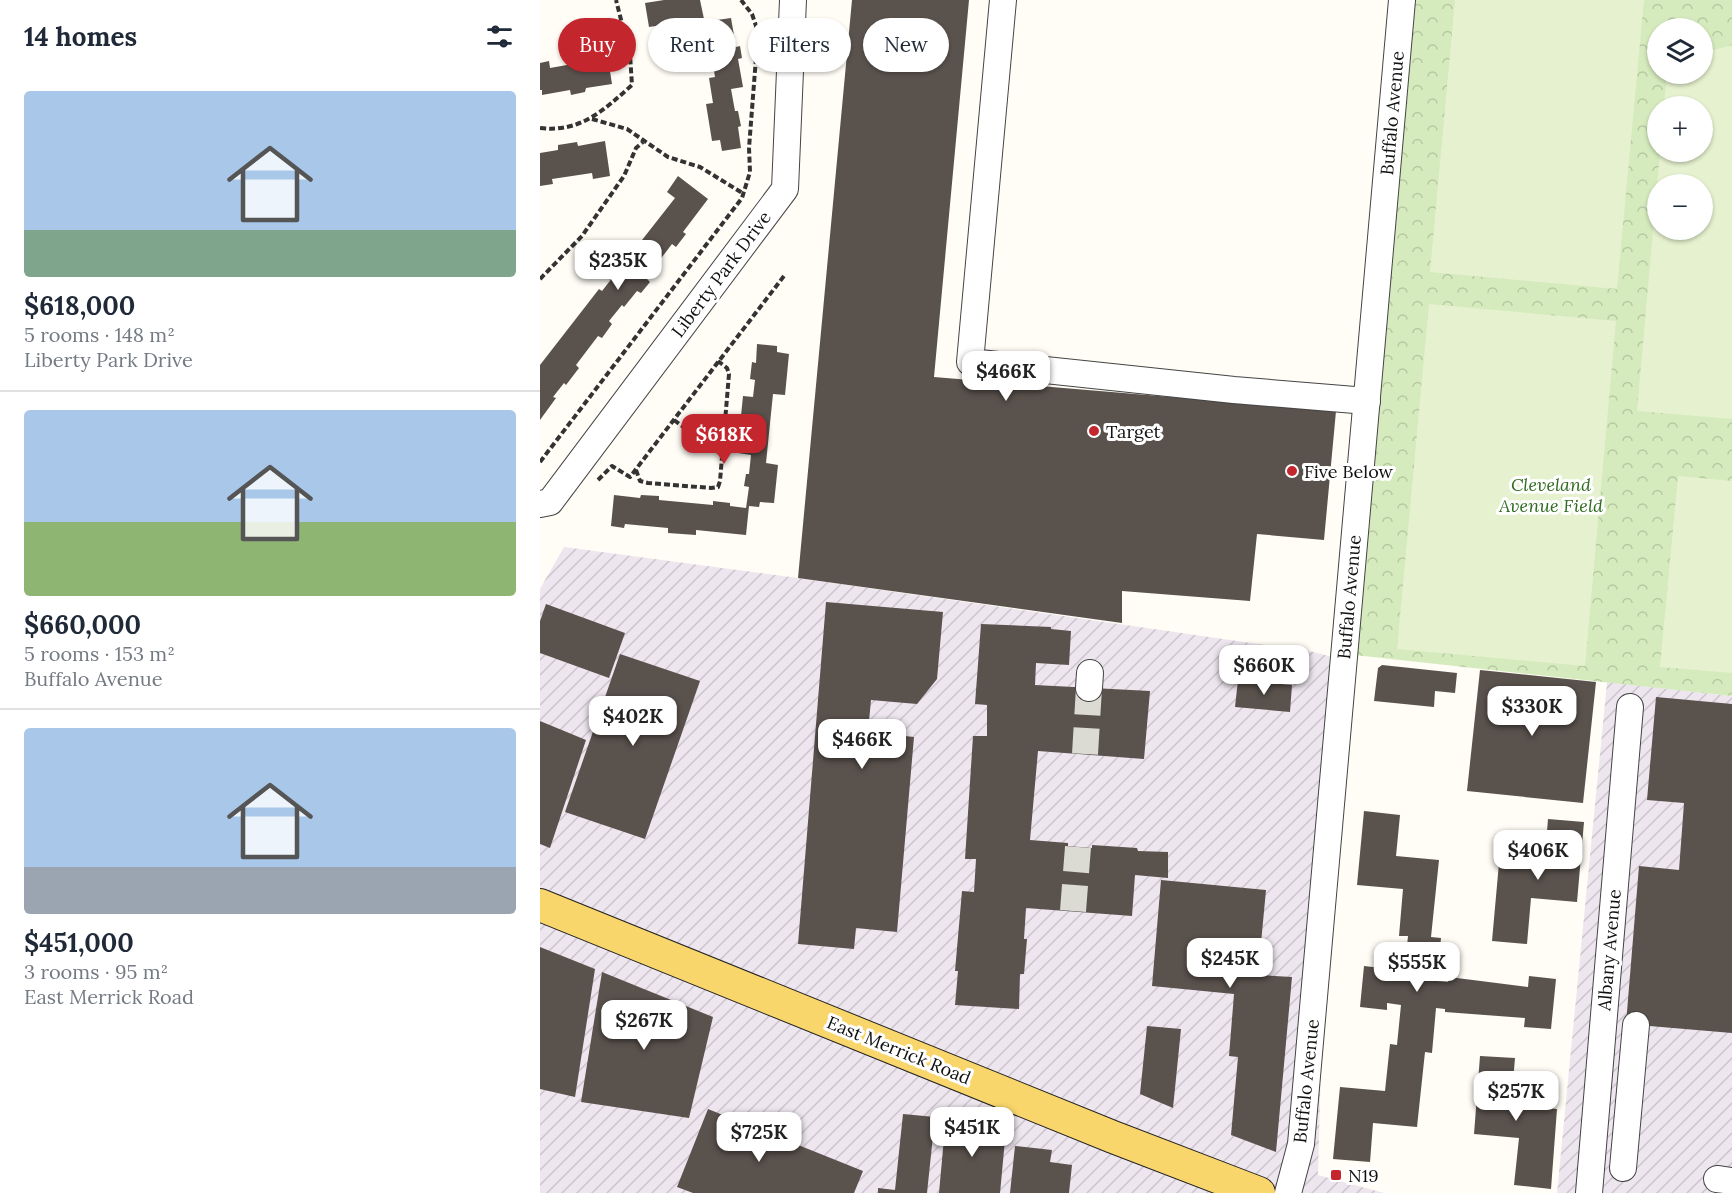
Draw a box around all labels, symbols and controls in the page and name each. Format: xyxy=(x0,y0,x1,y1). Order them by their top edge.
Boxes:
chip: Buy xyxy=(558,18,636,72)
chip: Rent xyxy=(648,18,736,72)
chip: Filters xyxy=(748,18,851,72)
chip: New xyxy=(863,18,949,72)
map controls xyxy=(1647,18,1713,240)
button: layers xyxy=(1647,18,1713,84)
text: 14 homes xyxy=(24,20,137,53)
icon: filters xyxy=(483,20,516,53)
street label: Buffalo Avenue xyxy=(1375,50,1409,176)
button: + xyxy=(1647,96,1713,162)
icon: home xyxy=(216,130,324,238)
button: − xyxy=(1647,174,1713,240)
street label: Liberty Park Drive xyxy=(666,206,776,342)
pin: $235K xyxy=(576,240,660,291)
text: $235K xyxy=(589,247,647,272)
text: $618,000 xyxy=(24,289,135,322)
text: 5 rooms · 148 m² xyxy=(24,322,175,347)
text: Liberty Park Drive xyxy=(24,347,193,372)
pin: $466K xyxy=(964,351,1048,402)
text: $466K xyxy=(976,358,1036,383)
pin: $618K xyxy=(682,414,766,465)
place label: Target xyxy=(1106,420,1161,443)
text: $618K xyxy=(695,421,753,446)
marker: Target xyxy=(1087,424,1101,438)
icon: home xyxy=(216,449,324,557)
place label: Five Below xyxy=(1304,460,1394,483)
marker: Five Below xyxy=(1285,464,1299,478)
park label: Cleveland Avenue Field xyxy=(1498,473,1603,517)
street label: Buffalo Avenue xyxy=(1332,534,1366,660)
text: $660,000 xyxy=(24,608,141,641)
text: 5 rooms · 153 m² xyxy=(24,641,175,666)
pin: $660K xyxy=(1222,645,1306,696)
text: $660K xyxy=(1233,652,1295,677)
text: Buffalo Avenue xyxy=(24,666,163,691)
pin: $330K xyxy=(1490,686,1574,737)
text: $330K xyxy=(1501,693,1563,718)
pin: $402K xyxy=(591,696,675,747)
text: $402K xyxy=(603,703,663,728)
pin: $466K xyxy=(820,719,904,770)
text: $466K xyxy=(832,726,892,751)
icon: home xyxy=(216,767,324,875)
pin: $406K xyxy=(1496,830,1580,881)
text: $406K xyxy=(1507,837,1569,862)
street label: Albany Avenue xyxy=(1592,888,1626,1013)
text: $451,000 xyxy=(24,926,134,959)
pin: $245K xyxy=(1188,938,1272,989)
pin: $555K xyxy=(1375,942,1459,993)
text: $245K xyxy=(1201,945,1259,970)
text: $555K xyxy=(1388,949,1446,974)
text: 3 rooms · 95 m² xyxy=(24,959,168,984)
text: East Merrick Road xyxy=(24,984,194,1009)
pin: $267K xyxy=(602,1000,686,1051)
text: $267K xyxy=(615,1007,673,1032)
street label: East Merrick Road xyxy=(824,1011,974,1089)
street label: Buffalo Avenue xyxy=(1288,1018,1324,1144)
pin: $257K xyxy=(1474,1071,1558,1122)
text: $257K xyxy=(1488,1078,1544,1103)
pin: $451K xyxy=(930,1107,1014,1158)
pin: $725K xyxy=(717,1112,801,1163)
text: $451K xyxy=(944,1114,1000,1139)
text: $725K xyxy=(731,1119,787,1144)
place label: N19 xyxy=(1348,1164,1379,1187)
marker: N19 xyxy=(1329,1168,1343,1182)

